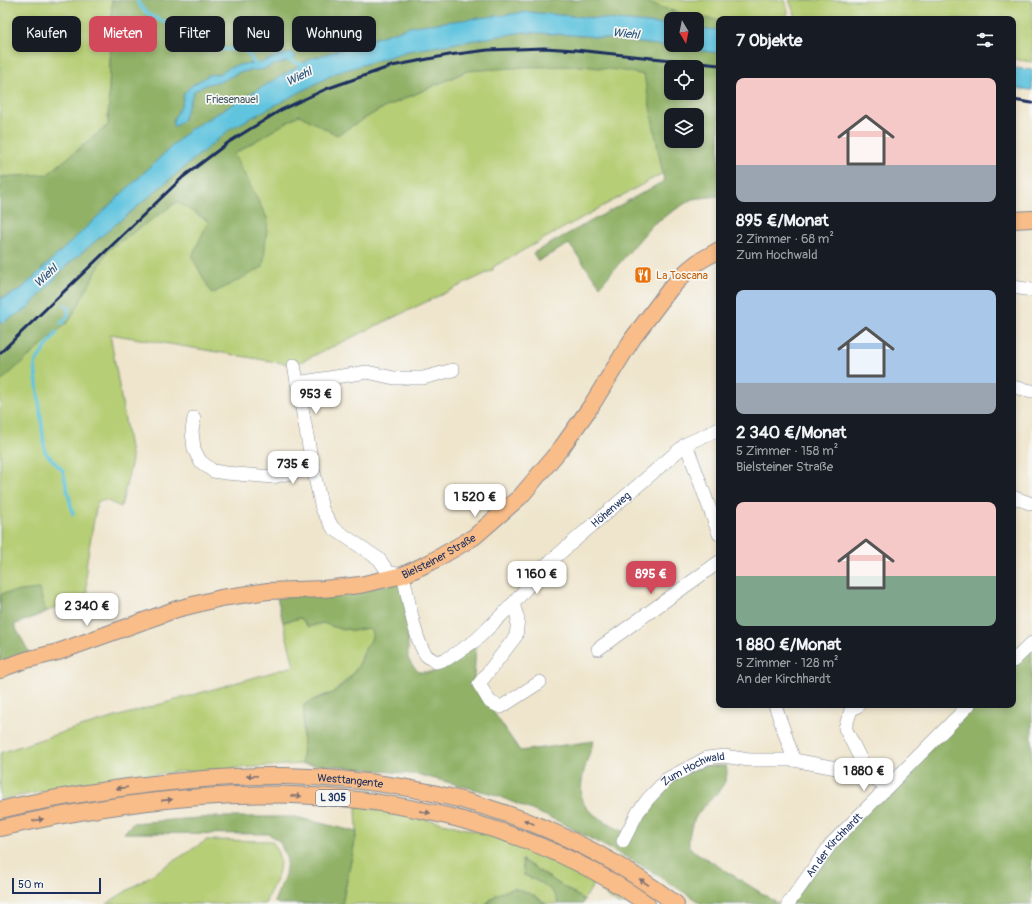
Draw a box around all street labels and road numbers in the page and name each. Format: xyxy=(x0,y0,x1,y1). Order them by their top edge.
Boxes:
street label: Höhenweg xyxy=(588,488,633,530)
street label: Bielsteiner Straße xyxy=(400,531,478,581)
street label: Zum Hochwald xyxy=(658,749,725,788)
street label: Westtangente xyxy=(317,771,385,791)
road number: L 305 xyxy=(316,790,350,806)
street label: An der Kirchhardt xyxy=(803,810,865,879)

